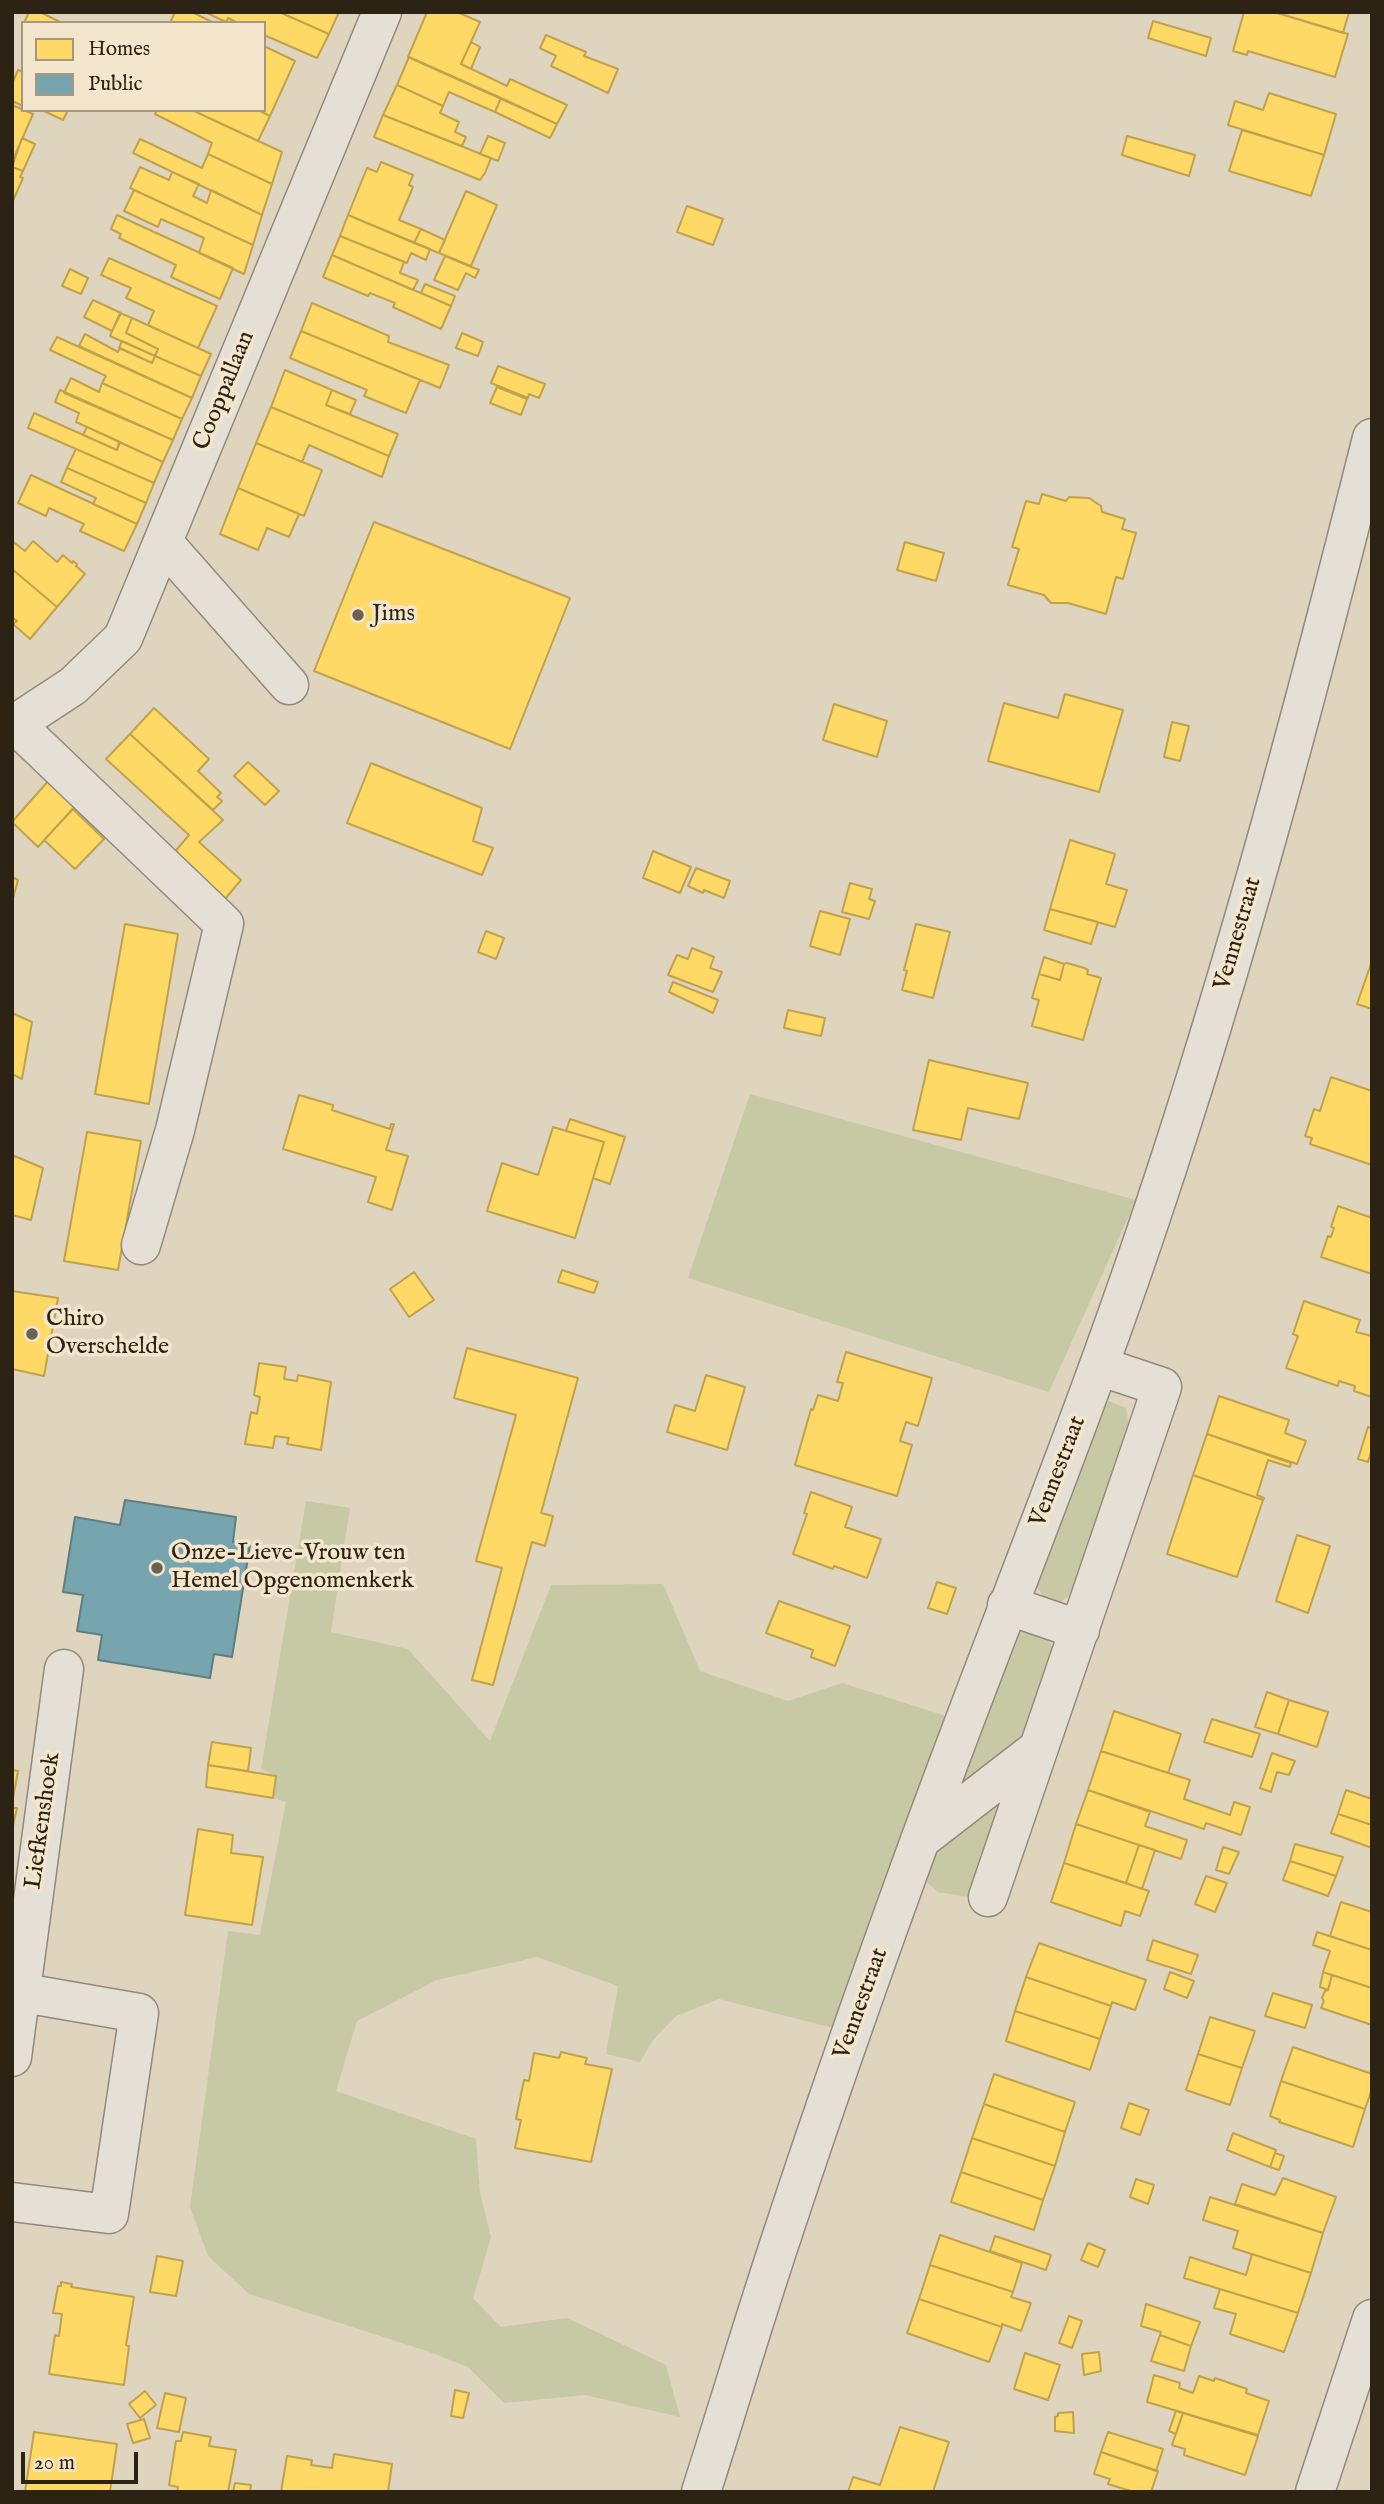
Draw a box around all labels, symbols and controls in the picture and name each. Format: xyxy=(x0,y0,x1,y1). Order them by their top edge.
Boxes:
legend xyxy=(21,21,266,112)
text: Homes xyxy=(88,36,150,63)
text: Public xyxy=(88,71,142,98)
street label: Cooppallaan xyxy=(188,327,262,455)
place label: Jims xyxy=(372,601,415,629)
marker: Jims xyxy=(350,607,366,623)
street label: Vennestraat xyxy=(1209,874,1269,994)
place label: Chiro Overschelde xyxy=(46,1306,169,1362)
marker: Chiro Overschelde xyxy=(24,1326,40,1342)
street label: Vennestraat xyxy=(1025,1412,1093,1532)
place label: Onze-Lieve-Vrouw ten Hemel Opgenomenkerk xyxy=(171,1540,414,1596)
marker: Onze-Lieve-Vrouw ten Hemel Opgenomenkerk xyxy=(149,1560,165,1576)
street label: Liefkenshoek xyxy=(20,1751,68,1891)
street label: Vennestraat xyxy=(829,1944,895,2064)
scale bar xyxy=(24,2438,142,2482)
text: 20 m xyxy=(34,2450,75,2477)

